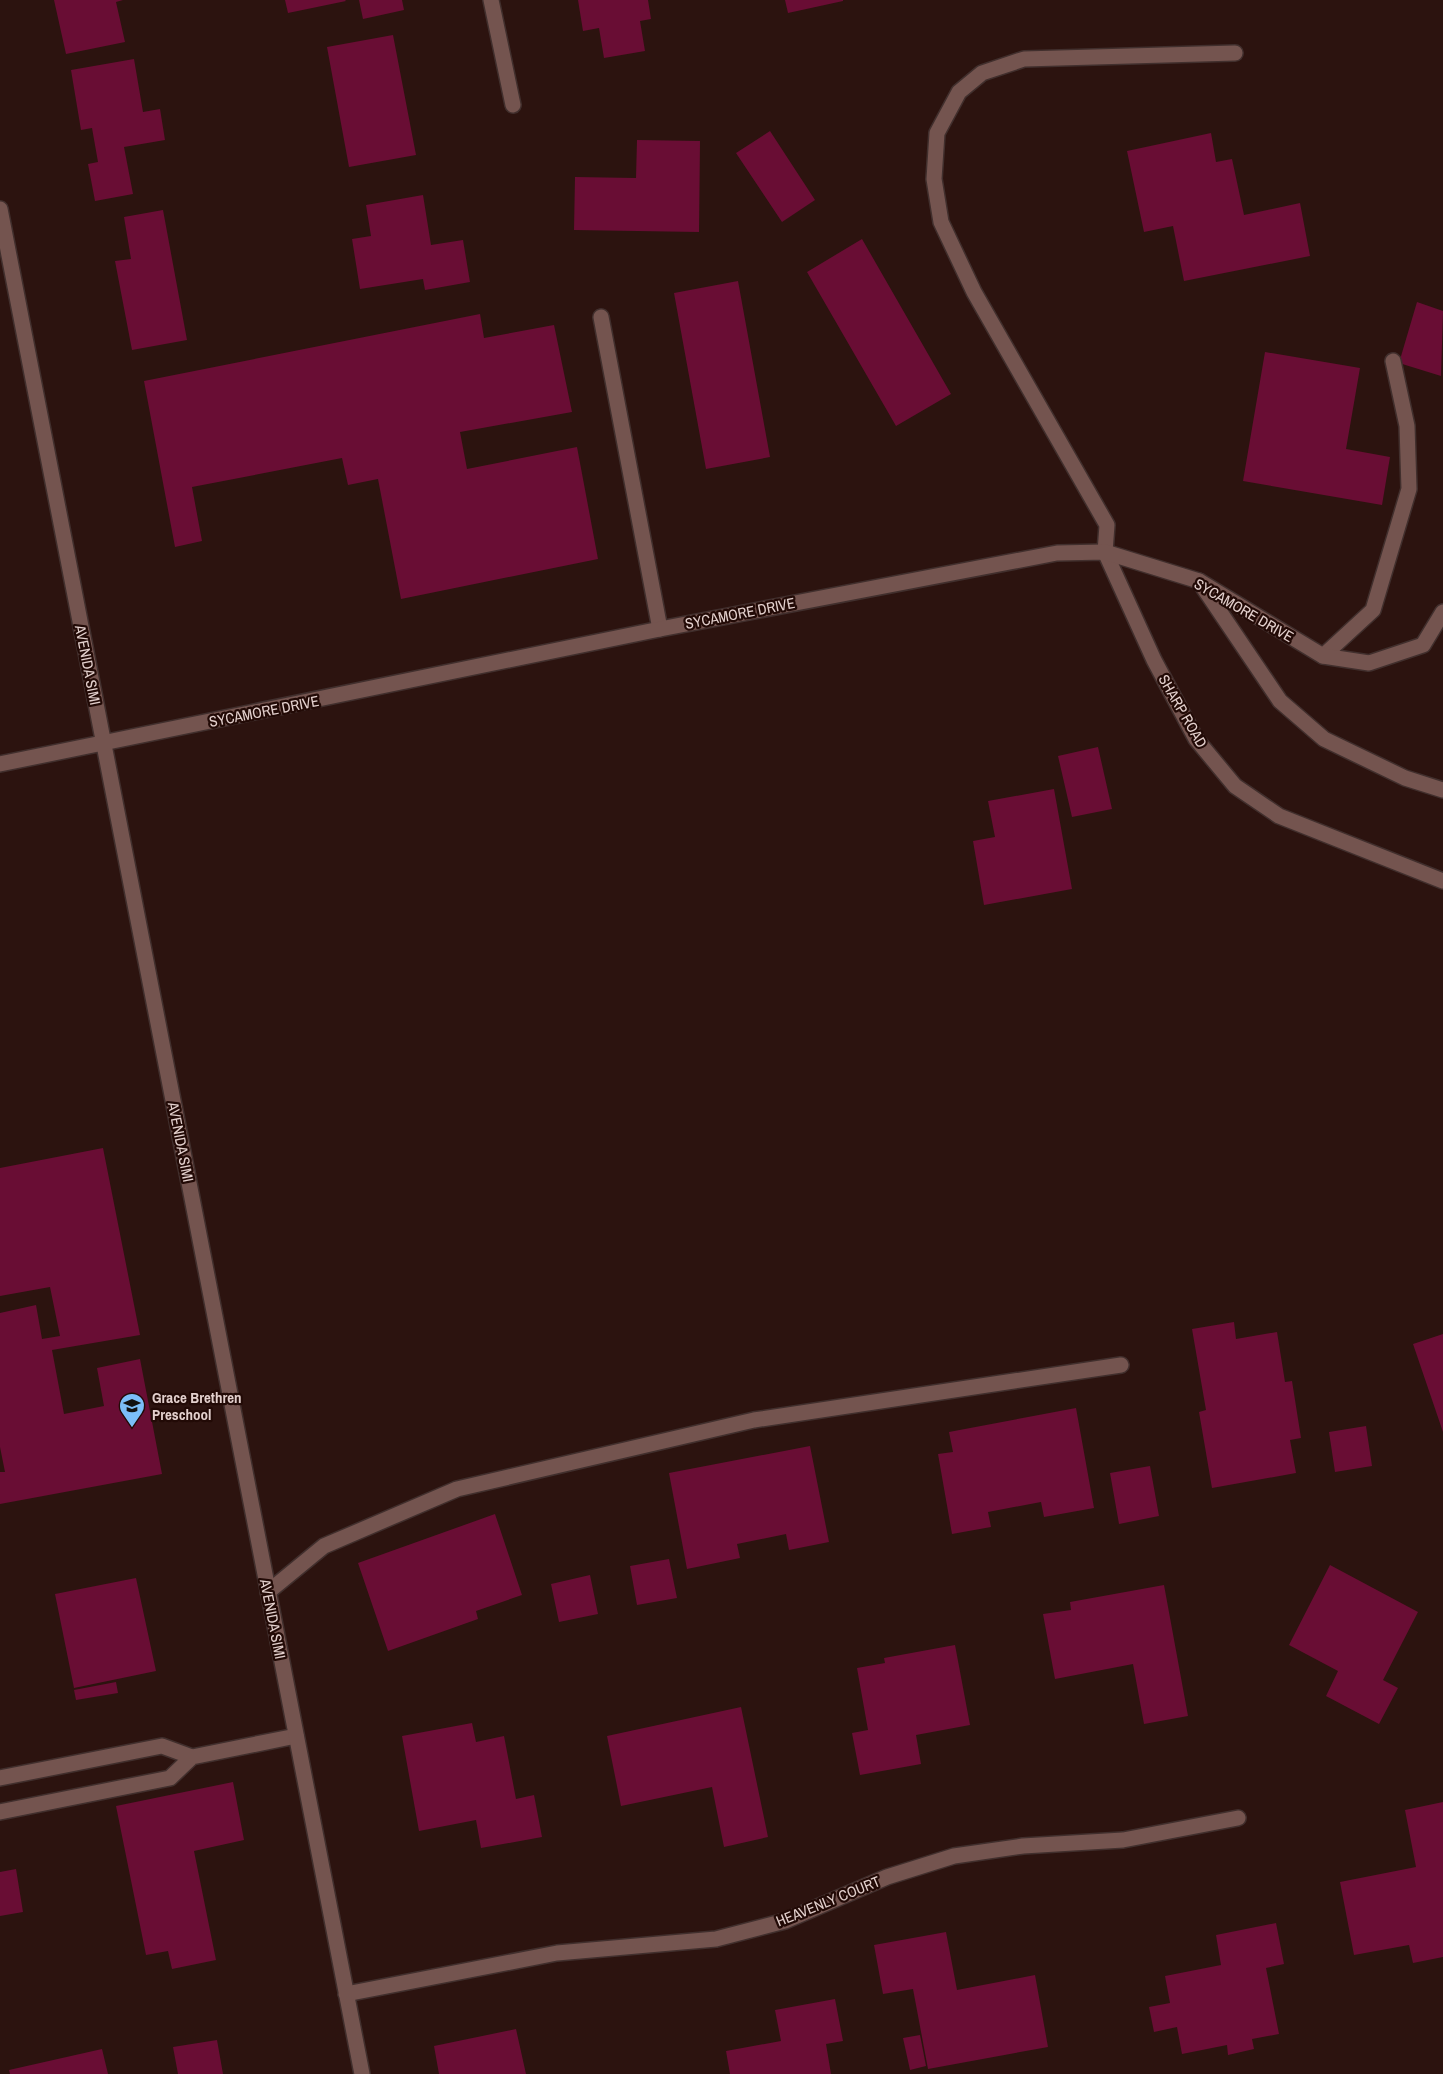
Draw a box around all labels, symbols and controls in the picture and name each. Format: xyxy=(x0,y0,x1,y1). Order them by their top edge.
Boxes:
street label: SYCAMORE DRIVE xyxy=(1191,573,1297,647)
street label: SYCAMORE DRIVE xyxy=(683,592,797,634)
street label: AVENIDA SIMI xyxy=(70,622,106,707)
street label: SHARP ROAD xyxy=(1154,671,1212,751)
street label: SYCAMORE DRIVE xyxy=(207,690,321,732)
street label: AVENIDA SIMI xyxy=(163,1099,199,1184)
place label: Grace Brethren Preschool xyxy=(152,1387,242,1425)
school or university icon: Grace Brethren Preschool xyxy=(117,1391,147,1429)
street label: AVENIDA SIMI xyxy=(255,1576,291,1661)
street label: HEAVENLY COURT xyxy=(773,1870,884,1931)

